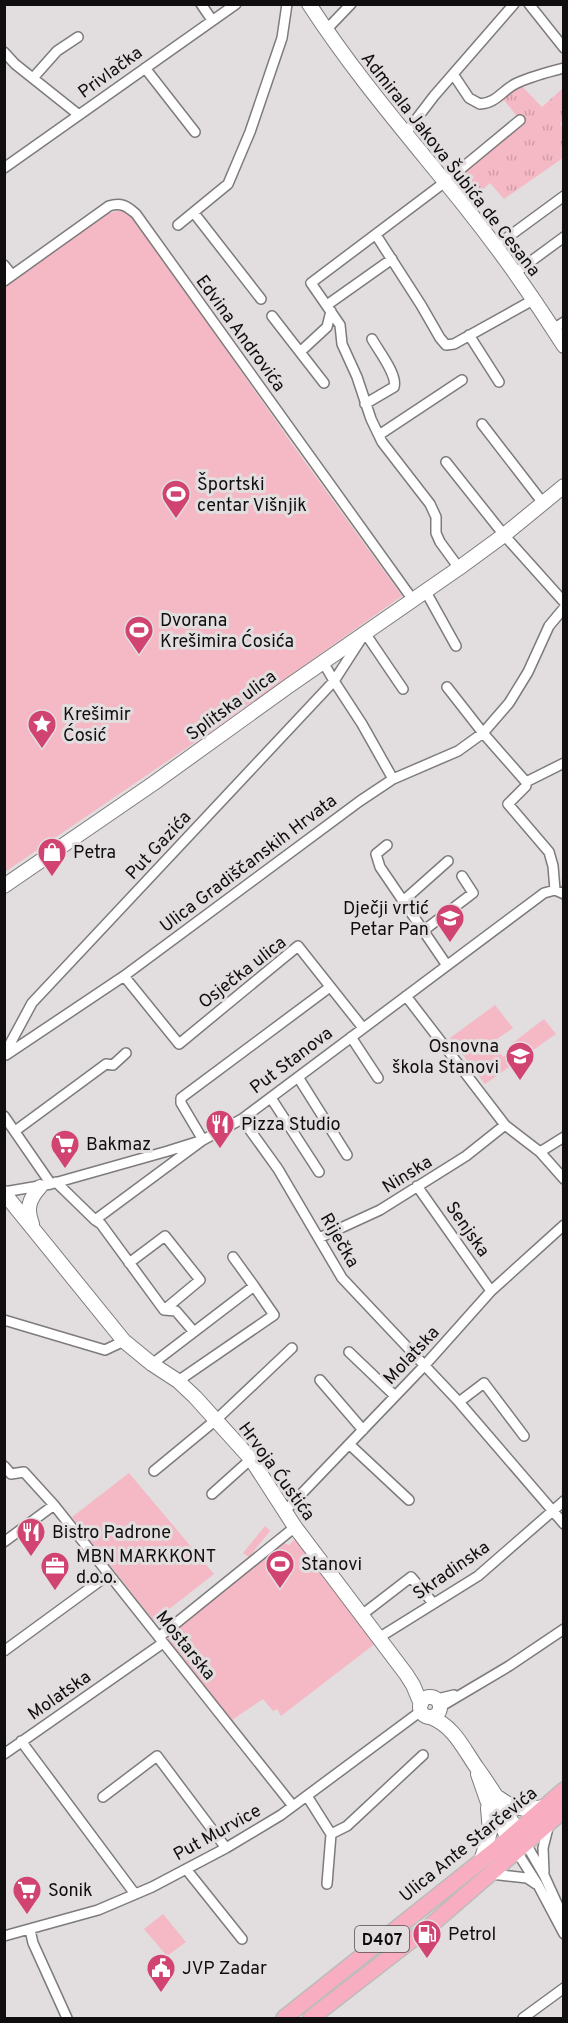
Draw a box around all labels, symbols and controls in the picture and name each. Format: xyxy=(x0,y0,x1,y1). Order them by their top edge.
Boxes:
street label: Privlačka xyxy=(74,42,148,104)
street label: Admirala Jakova Šubića de Cesana xyxy=(355,47,546,282)
street label: Edvina Androvića xyxy=(190,271,290,397)
place label: Športski centar Višnjik xyxy=(197,472,307,518)
sports icon: Športski centar Višnjik xyxy=(160,478,192,520)
place label: Dvorana Krešimira Ćosića xyxy=(160,610,294,654)
sports icon: Dvorana Krešimira Ćosića xyxy=(123,614,155,656)
street label: Splitska ulica xyxy=(182,666,281,747)
place label: Krešimir Ćosić xyxy=(63,704,131,748)
place icon: Krešimir Ćosić xyxy=(26,708,58,750)
street label: Ulica Gradiščanskih Hrvata xyxy=(156,790,342,938)
street label: Put Gazića xyxy=(121,807,197,885)
shop icon: Petra xyxy=(36,836,68,878)
place label: Petra xyxy=(73,842,116,865)
place label: Dječji vrtić Petar Pan xyxy=(343,898,429,942)
school or university icon: Dječji vrtić Petar Pan xyxy=(434,902,466,944)
street label: Osječka ulica xyxy=(194,932,291,1015)
street label: Put Stanova xyxy=(246,1023,338,1100)
place label: Osnovna škola Stanovi xyxy=(392,1036,499,1080)
school or university icon: Osnovna škola Stanovi xyxy=(504,1040,536,1082)
restaurant icon: Pizza Studio xyxy=(204,1108,236,1150)
place label: Pizza Studio xyxy=(241,1114,341,1137)
supermarket icon: Bakmaz xyxy=(49,1128,81,1170)
place label: Bakmaz xyxy=(86,1134,151,1157)
street label: Ninska xyxy=(379,1151,437,1199)
street label: Senjska xyxy=(439,1198,494,1262)
street label: Riječka xyxy=(314,1209,363,1272)
street label: Molatska xyxy=(379,1322,445,1390)
street label: Hrvoja Ćustića xyxy=(232,1417,321,1526)
restaurant icon: Bistro Padrone xyxy=(15,1516,47,1558)
place label: Bistro Padrone xyxy=(52,1522,171,1545)
street label: Skradinska xyxy=(409,1536,495,1606)
place label: MBN MARKKONT d.o.o. xyxy=(76,1546,216,1590)
sports icon: Stanovi xyxy=(264,1548,296,1590)
office icon: MBN MARKKONT d.o.o. xyxy=(39,1550,71,1592)
place label: Stanovi xyxy=(301,1554,362,1577)
street label: Mostarska xyxy=(150,1607,220,1685)
street label: Molatska xyxy=(24,1666,96,1726)
street label: Ulica Ante Starčevića xyxy=(395,1783,543,1908)
street label: Put Murvice xyxy=(170,1800,266,1867)
supermarket icon: Sonik xyxy=(11,1874,43,1916)
place label: Sonik xyxy=(48,1880,93,1903)
fuel station icon: Petrol xyxy=(411,1918,443,1960)
place label: Petrol xyxy=(448,1924,496,1947)
road number: D407 xyxy=(355,1926,409,1952)
public building icon: JVP Zadar xyxy=(145,1952,177,1994)
place label: JVP Zadar xyxy=(182,1958,267,1981)

